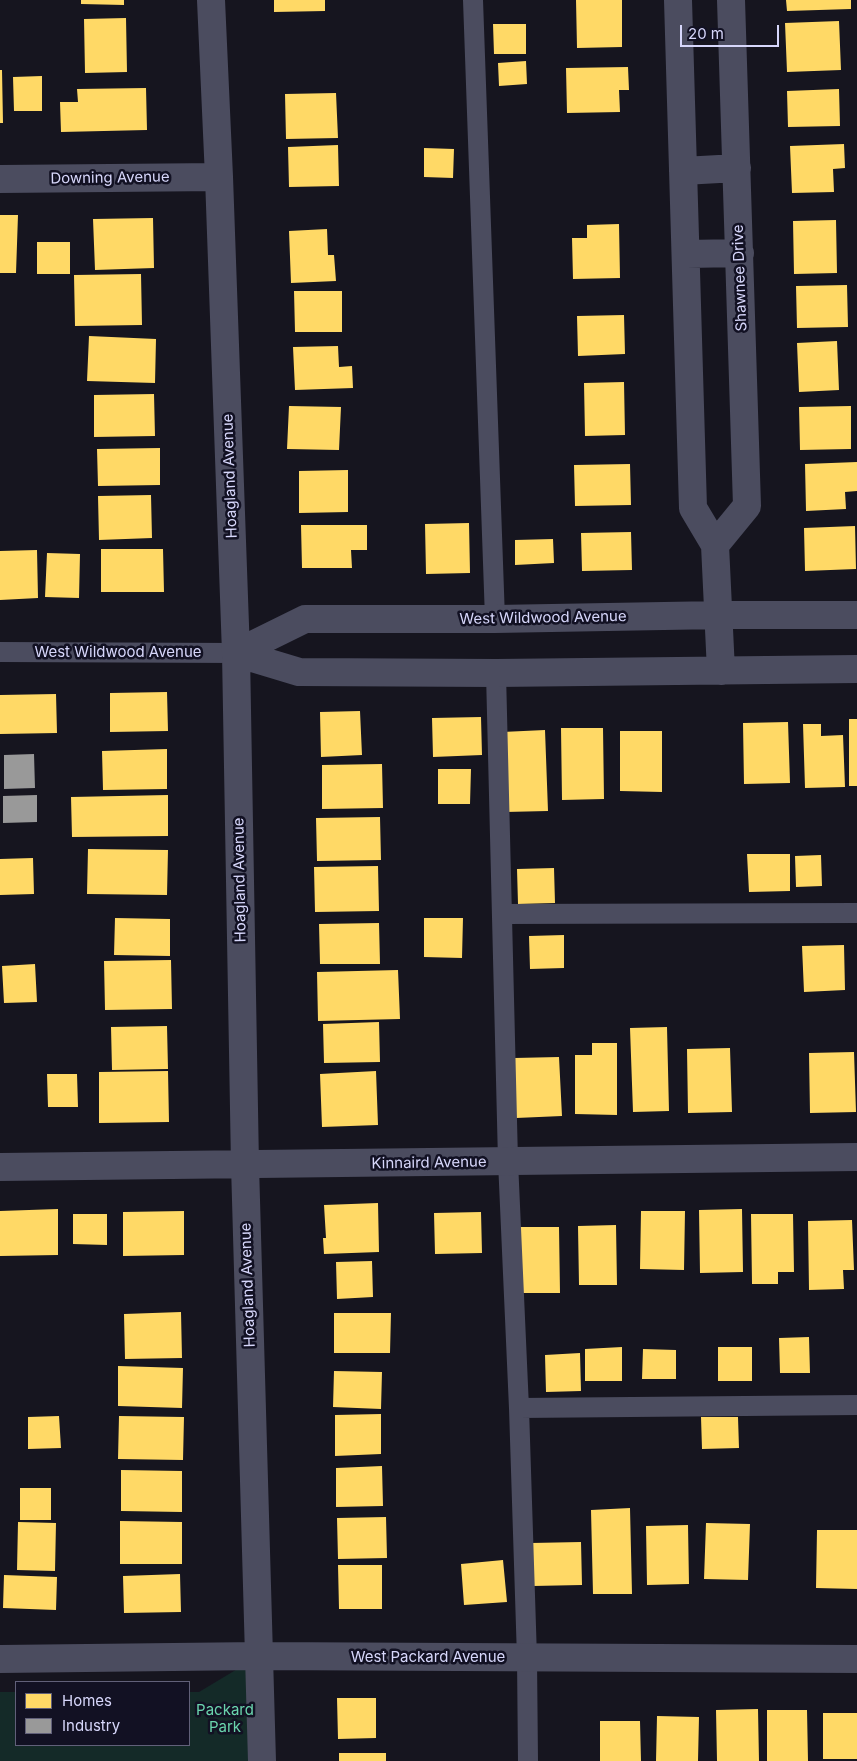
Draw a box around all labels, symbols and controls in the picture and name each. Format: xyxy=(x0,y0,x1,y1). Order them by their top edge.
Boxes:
scale bar xyxy=(682,15,781,47)
text: 20 m xyxy=(688,24,724,43)
street label: Downing Avenue xyxy=(50,168,170,188)
street label: Shawnee Drive xyxy=(729,224,751,332)
street label: Hoagland Avenue xyxy=(219,413,241,539)
street label: West Wildwood Avenue xyxy=(459,608,627,628)
street label: West Wildwood Avenue xyxy=(34,643,202,661)
street label: Hoagland Avenue xyxy=(230,817,250,943)
street label: Kinnaird Avenue xyxy=(371,1153,487,1173)
street label: Hoagland Avenue xyxy=(237,1222,259,1348)
street label: West Packard Avenue xyxy=(351,1648,505,1666)
legend xyxy=(15,1681,190,1746)
text: Homes xyxy=(62,1691,112,1710)
park label: Packard Park xyxy=(196,1701,254,1736)
text: Industry xyxy=(62,1716,120,1735)

